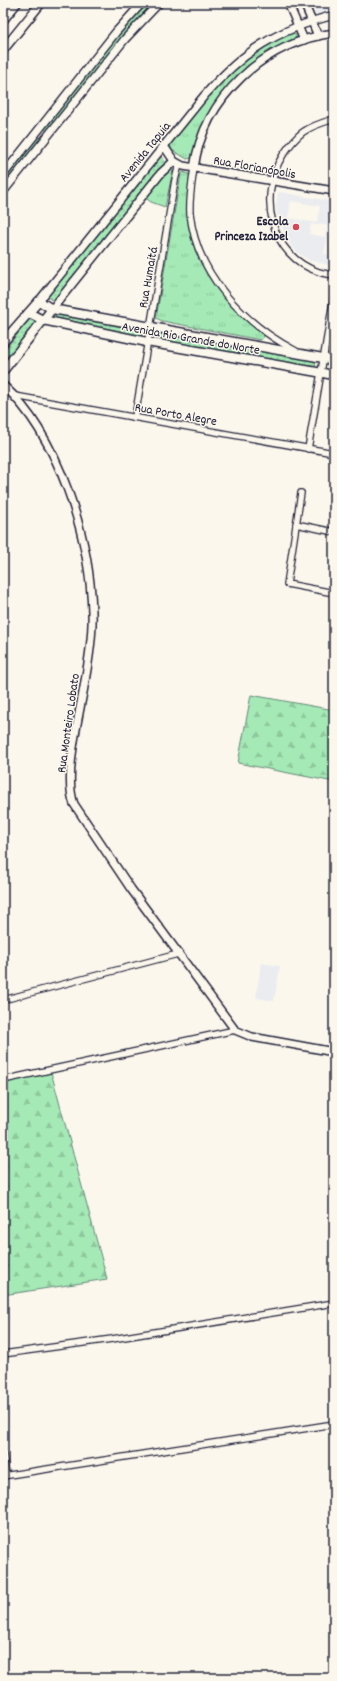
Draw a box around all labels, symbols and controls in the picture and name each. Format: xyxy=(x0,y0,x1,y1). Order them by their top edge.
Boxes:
street label: Avenida Tapuia xyxy=(116,117,177,187)
street label: Rua Florianópolis xyxy=(212,152,297,185)
place label: Escola Princeza Izabel xyxy=(214,213,289,247)
marker: Escola Princeza Izabel xyxy=(291,222,301,232)
street label: Rua Humaitá xyxy=(135,245,164,310)
street label: Avenida Rio Grande do Norte xyxy=(120,318,261,361)
street label: Rua Porto Alegre xyxy=(133,399,218,432)
street label: Rua Monteiro Lobato xyxy=(53,672,86,774)

